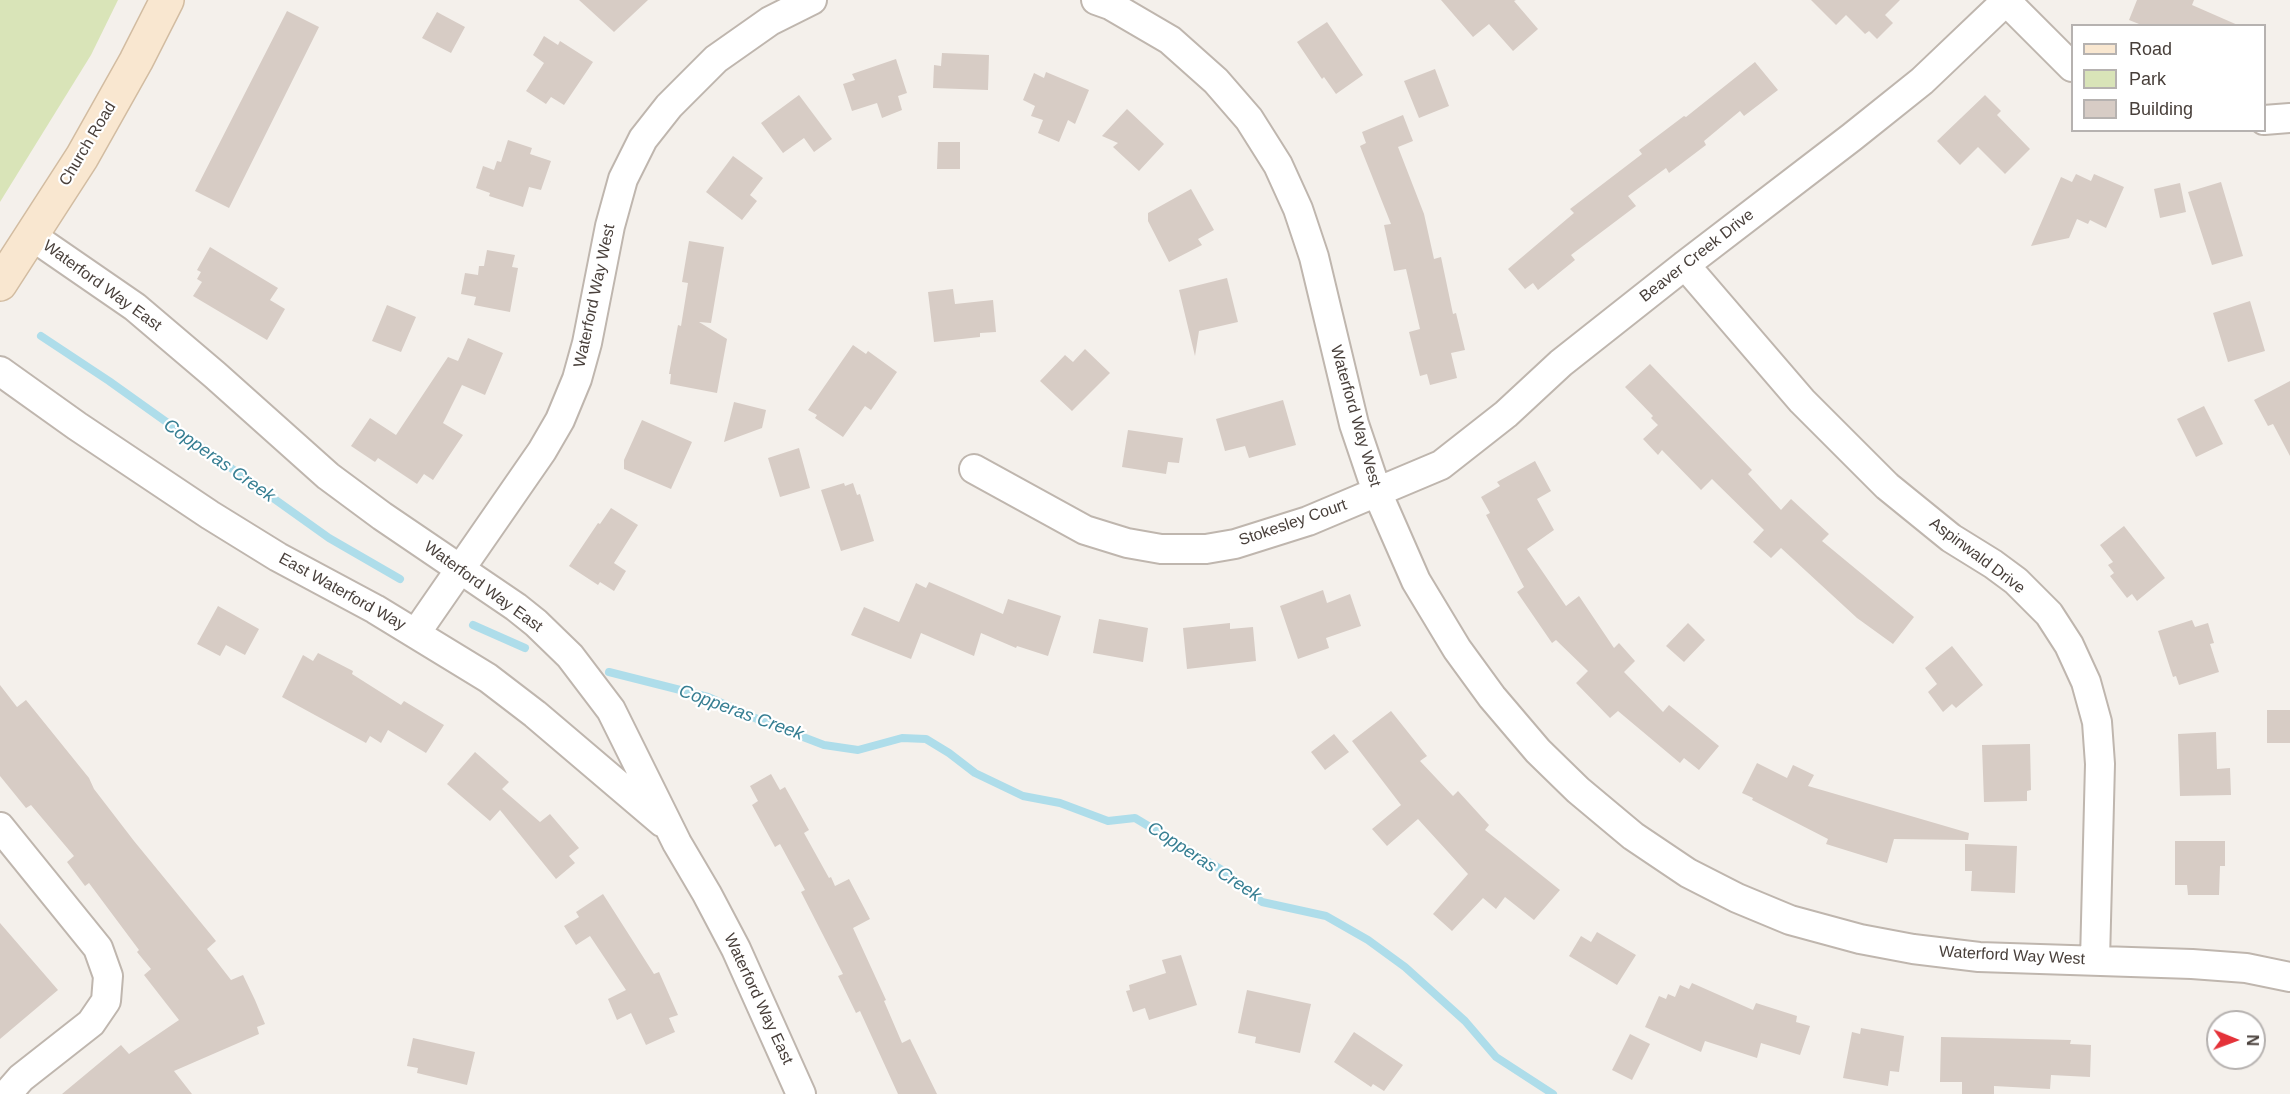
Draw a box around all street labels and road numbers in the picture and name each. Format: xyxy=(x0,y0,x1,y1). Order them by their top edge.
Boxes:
street label: Church Road xyxy=(55,99,121,189)
street label: Beaver Creek Drive xyxy=(1636,205,1758,307)
street label: Waterford Way West xyxy=(570,223,620,369)
street label: Waterford Way East xyxy=(39,237,165,335)
street label: Waterford Way West xyxy=(1326,343,1384,489)
street label: Stokesley Court xyxy=(1236,496,1350,550)
street label: Aspinwald Drive xyxy=(1925,514,2029,598)
street label: Waterford Way East xyxy=(420,538,546,636)
street label: East Waterford Way xyxy=(275,549,409,635)
street label: Waterford Way East xyxy=(719,931,797,1067)
street label: Waterford Way West xyxy=(1939,943,2085,969)

